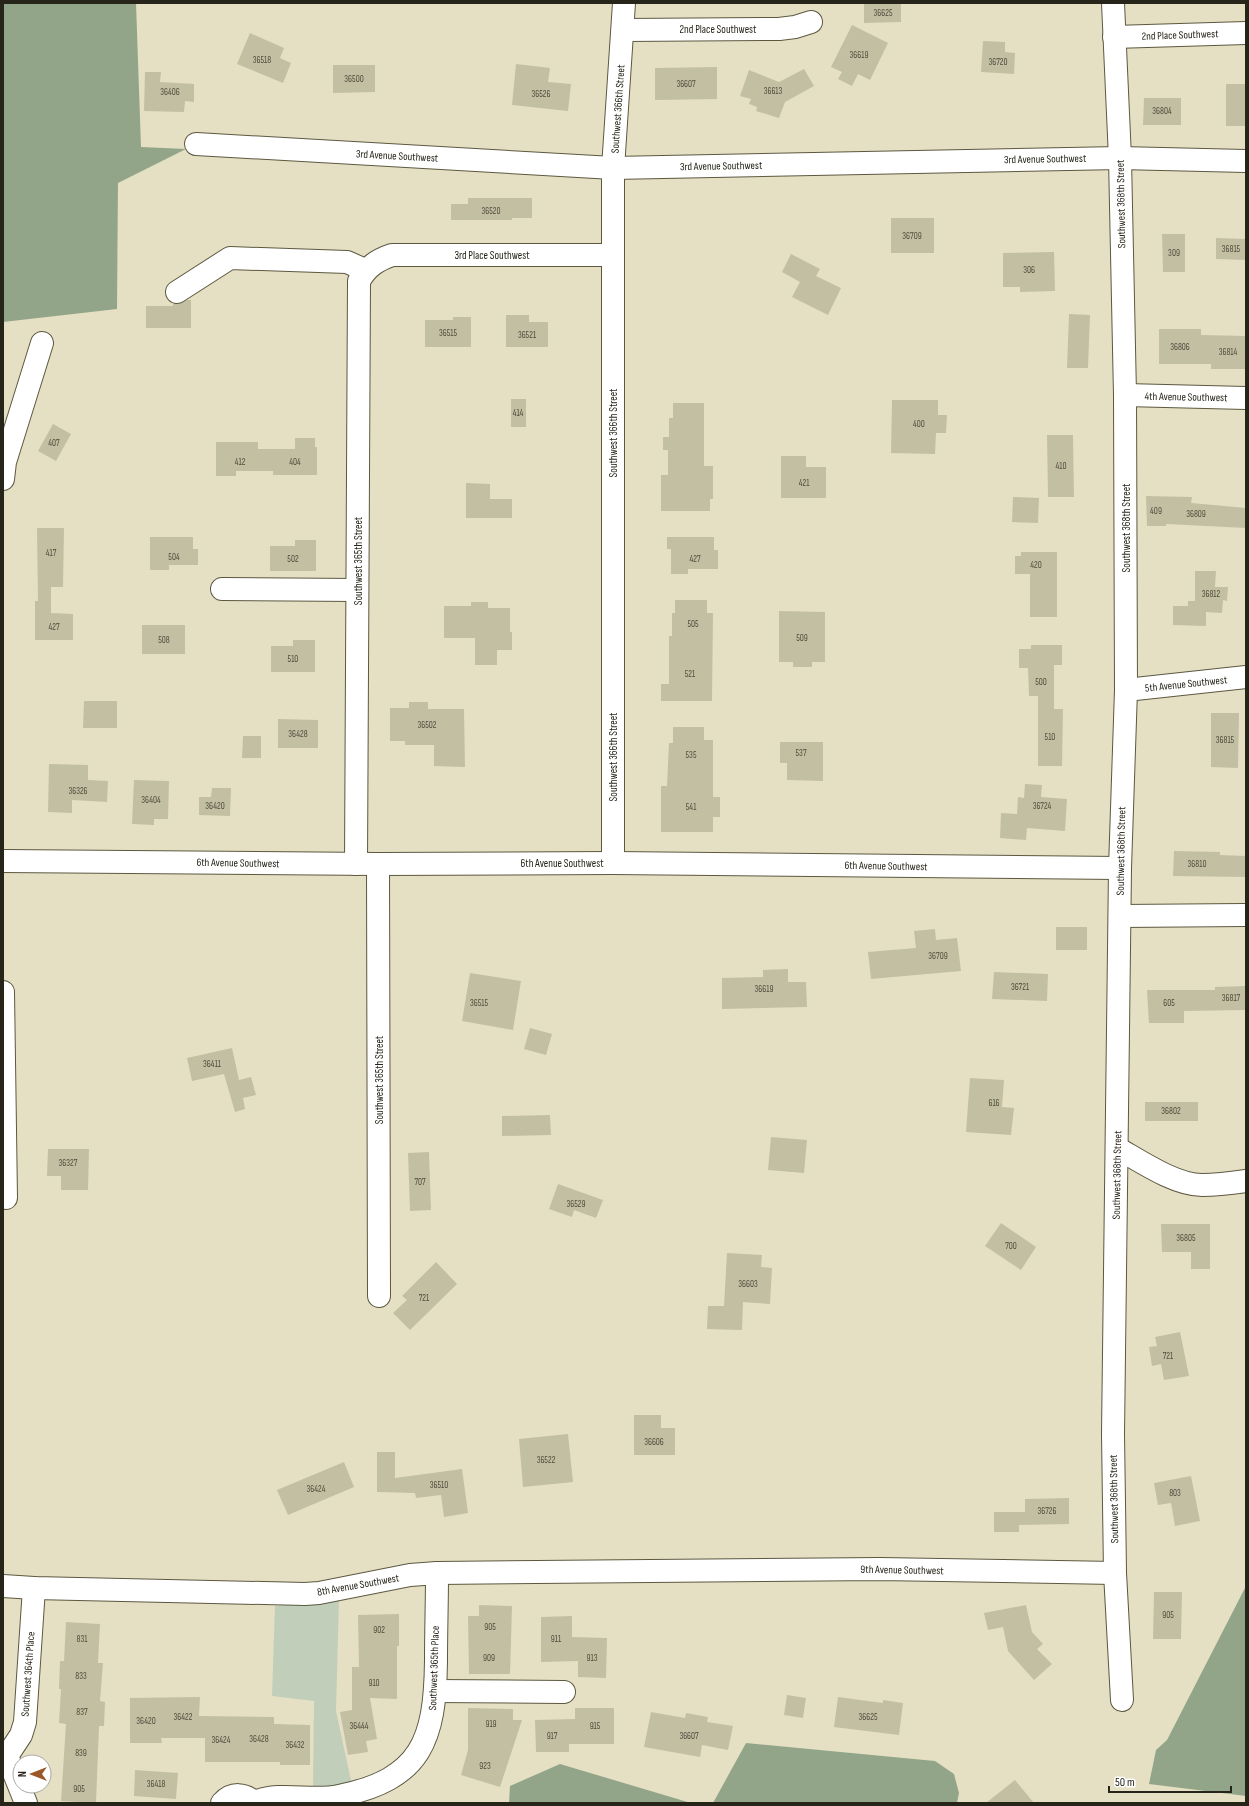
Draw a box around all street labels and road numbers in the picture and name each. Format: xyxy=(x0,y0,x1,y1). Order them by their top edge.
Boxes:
street label: 2nd Place Southwest xyxy=(680,23,757,36)
street label: 2nd Place Southwest xyxy=(1141,27,1219,43)
street label: Southwest 366th Street xyxy=(608,64,628,154)
street label: 3rd Avenue Southwest xyxy=(356,147,439,165)
street label: 3rd Avenue Southwest xyxy=(1004,152,1087,166)
street label: 3rd Avenue Southwest xyxy=(680,159,763,173)
street label: Southwest 368th Street xyxy=(1114,159,1128,249)
street label: 3rd Place Southwest xyxy=(454,249,530,262)
street label: Southwest 366th Street xyxy=(607,388,620,477)
street label: 4th Avenue Southwest xyxy=(1144,390,1228,404)
street label: Southwest 368th Street xyxy=(1120,483,1133,572)
street label: Southwest 365th Street xyxy=(352,516,365,605)
street label: 5th Avenue Southwest xyxy=(1144,673,1228,695)
street label: Southwest 366th Street xyxy=(607,712,620,801)
street label: Southwest 368th Street xyxy=(1114,806,1128,896)
street label: 6th Avenue Southwest xyxy=(196,856,280,870)
street label: 6th Avenue Southwest xyxy=(520,857,604,870)
street label: 6th Avenue Southwest xyxy=(844,859,928,873)
street label: Southwest 365th Street xyxy=(373,1035,386,1124)
street label: Southwest 368th Street xyxy=(1110,1130,1124,1220)
street label: Southwest 368th Street xyxy=(1107,1454,1121,1544)
street label: 9th Avenue Southwest xyxy=(860,1563,944,1577)
street label: 8th Avenue Southwest xyxy=(316,1571,401,1599)
street label: Southwest 365th Place xyxy=(426,1625,442,1711)
street label: Southwest 364th Place xyxy=(19,1631,37,1717)

